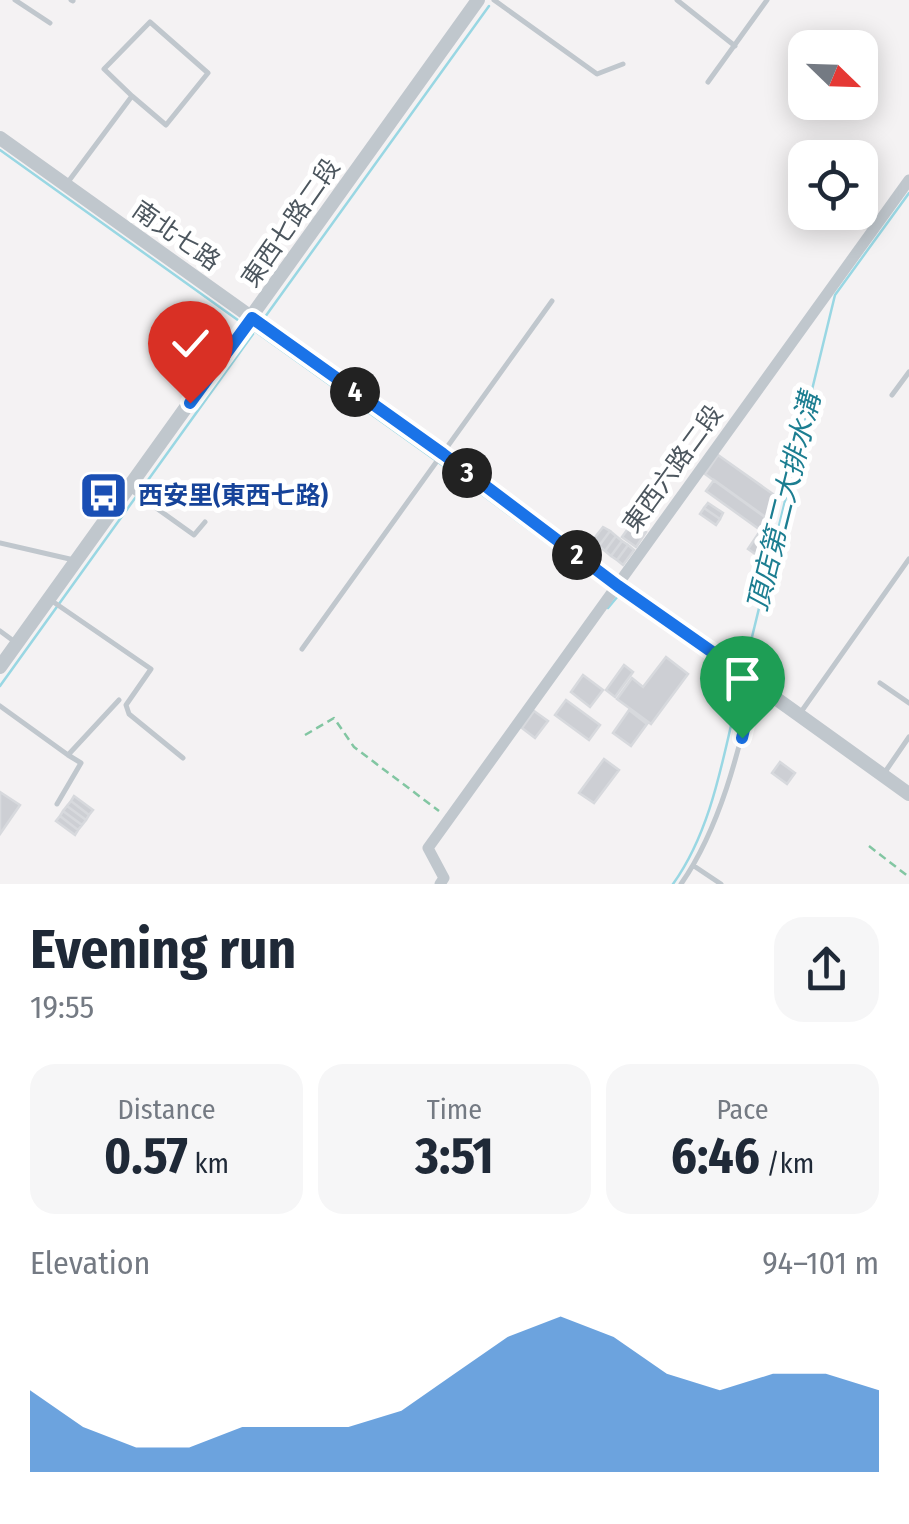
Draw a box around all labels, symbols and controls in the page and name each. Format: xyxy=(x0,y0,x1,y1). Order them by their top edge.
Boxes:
north arrow xyxy=(788,30,878,120)
map controls xyxy=(788,30,878,230)
button: locate xyxy=(788,140,878,230)
street label: 東西七路二段 xyxy=(236,153,346,293)
street label: 南北七路 xyxy=(126,195,226,277)
pin xyxy=(148,301,233,404)
icon: check xyxy=(163,316,218,371)
pin: 4 xyxy=(330,367,380,417)
text: 4 xyxy=(348,375,362,408)
water label: 頂店第二大排水溝 xyxy=(741,385,828,615)
street label: 東西六路二段 xyxy=(617,400,729,538)
pin: 3 xyxy=(442,448,492,498)
text: 3 xyxy=(460,456,474,489)
bus stop icon: 西安里(東西七路) xyxy=(77,470,129,522)
place label: 西安里(東西七路) xyxy=(138,481,329,511)
pin: 2 xyxy=(552,530,602,580)
text: 2 xyxy=(571,538,583,571)
pin xyxy=(700,636,785,739)
icon: arrive xyxy=(715,651,770,706)
text: Evening run xyxy=(30,917,296,983)
button: share xyxy=(774,917,879,1022)
text: 19:55 xyxy=(30,988,94,1026)
text: Distance xyxy=(117,1093,216,1126)
text: Time xyxy=(427,1093,482,1126)
text: Pace xyxy=(716,1093,769,1126)
text: 0.57 xyxy=(104,1126,188,1186)
text: 3:51 xyxy=(415,1126,494,1186)
text: 6:46 xyxy=(671,1126,760,1186)
text: km xyxy=(188,1147,229,1180)
text: /km xyxy=(760,1147,814,1180)
text: Elevation xyxy=(30,1244,150,1282)
text: 94–101 m xyxy=(762,1244,879,1282)

